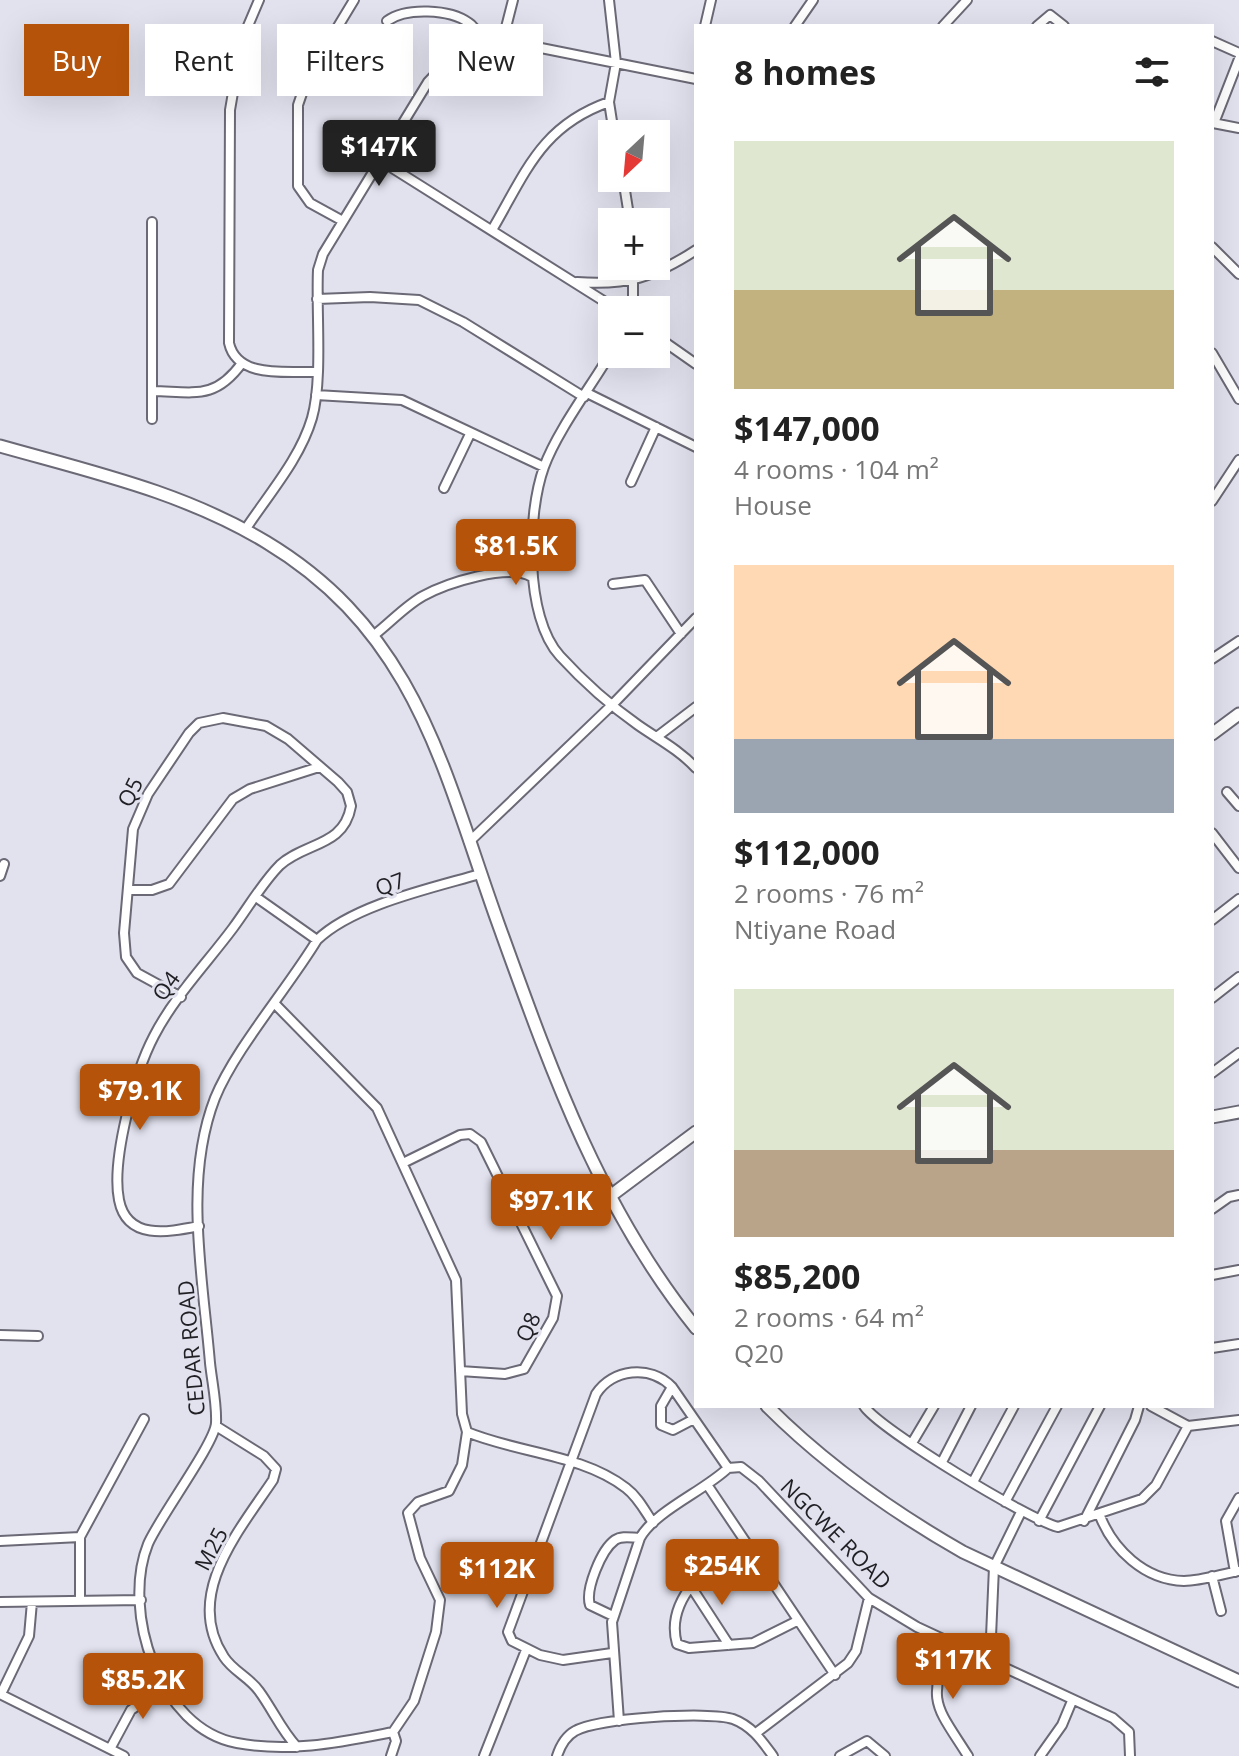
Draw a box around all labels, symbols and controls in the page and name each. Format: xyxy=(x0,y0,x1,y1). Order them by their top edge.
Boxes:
chip: Buy xyxy=(24,24,129,96)
chip: Rent xyxy=(145,24,261,96)
chip: Filters xyxy=(277,24,413,96)
chip: New xyxy=(429,24,543,96)
text: 8 homes xyxy=(734,49,876,95)
icon: filters xyxy=(1130,50,1174,94)
pin: $147K xyxy=(323,120,435,188)
north arrow xyxy=(598,120,670,192)
map controls xyxy=(598,120,670,368)
text: $147K xyxy=(341,128,417,164)
icon: home xyxy=(882,193,1026,337)
button: + xyxy=(598,208,670,280)
button: − xyxy=(598,296,670,368)
text: $147,000 xyxy=(734,405,880,451)
text: 4 rooms · 104 m² xyxy=(734,451,939,487)
text: House xyxy=(734,487,812,523)
pin: $81.5K xyxy=(451,519,581,587)
text: $81.5K xyxy=(474,527,558,563)
icon: home xyxy=(882,617,1026,761)
street label: Q5 xyxy=(109,772,149,811)
text: $112,000 xyxy=(734,829,880,875)
street label: Q7 xyxy=(371,864,409,902)
text: 2 rooms · 76 m² xyxy=(734,875,924,911)
text: Ntiyane Road xyxy=(734,911,896,947)
street label: Q4 xyxy=(144,964,186,1006)
icon: home xyxy=(882,1041,1026,1185)
pin: $79.1K xyxy=(75,1064,205,1132)
text: $79.1K xyxy=(98,1072,182,1108)
pin: $97.1K xyxy=(486,1174,616,1242)
text: $97.1K xyxy=(509,1182,593,1218)
text: $85,200 xyxy=(734,1253,860,1299)
street label: CEDAR ROAD xyxy=(169,1279,211,1417)
text: 2 rooms · 64 m² xyxy=(734,1299,924,1335)
street label: Q8 xyxy=(507,1307,547,1346)
text: Q20 xyxy=(734,1335,784,1371)
street label: NGCWE ROAD xyxy=(775,1471,899,1595)
street label: M25 xyxy=(186,1522,234,1575)
pin: $254K xyxy=(666,1539,778,1607)
pin: $112K xyxy=(441,1542,553,1610)
text: $254K xyxy=(684,1547,760,1583)
text: $112K xyxy=(459,1550,535,1586)
pin: $117K xyxy=(897,1633,1009,1701)
text: $117K xyxy=(915,1641,991,1677)
pin: $85.2K xyxy=(78,1653,208,1721)
text: $85.2K xyxy=(101,1661,185,1697)

